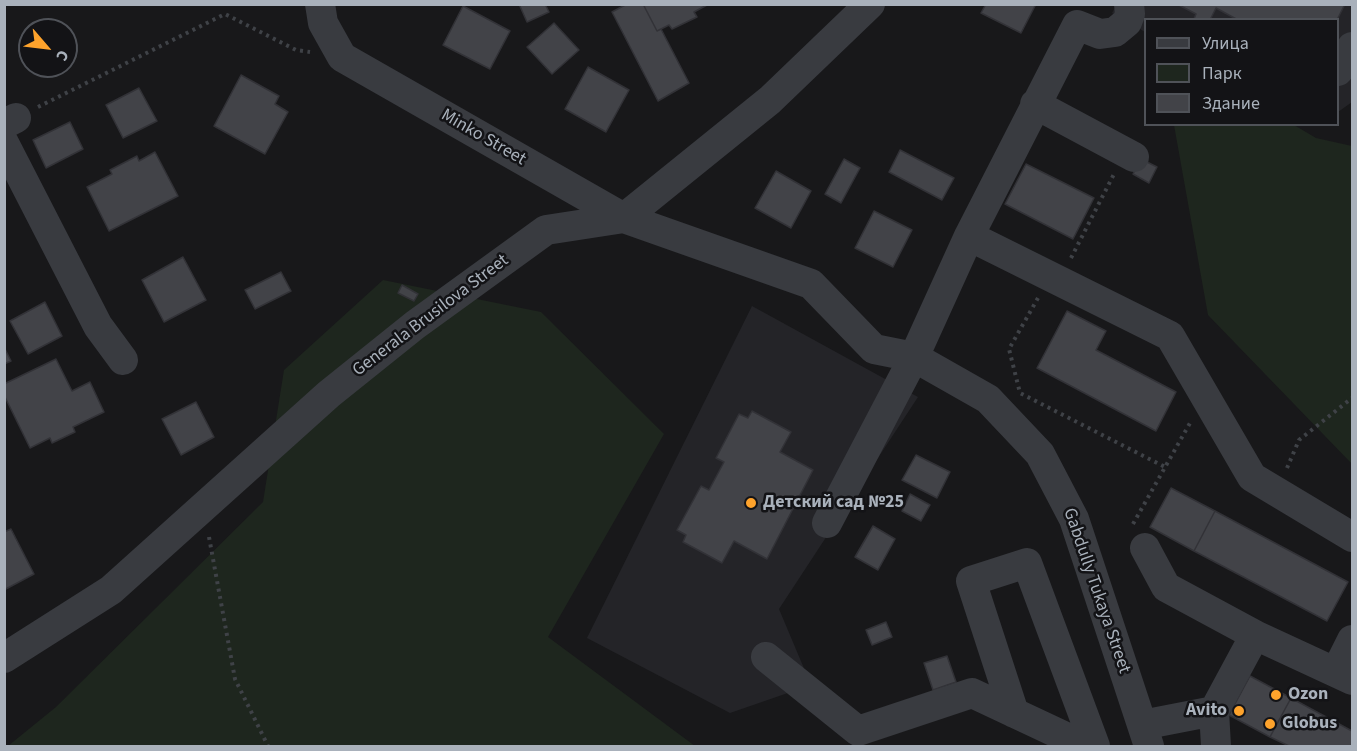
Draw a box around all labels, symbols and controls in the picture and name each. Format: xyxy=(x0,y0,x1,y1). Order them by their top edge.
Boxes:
north arrow xyxy=(18,18,78,78)
legend xyxy=(1144,18,1339,126)
text: Улица xyxy=(1202,31,1249,56)
text: С xyxy=(50,46,74,65)
text: Парк xyxy=(1202,61,1242,86)
text: Здание xyxy=(1202,91,1260,116)
street label: Minko Street xyxy=(437,105,529,171)
street label: Generala Brusilova Street xyxy=(349,250,513,382)
place label: Детский сад №25 xyxy=(763,492,904,514)
marker: Детский сад №25 xyxy=(744,496,758,510)
street label: Gabdully Tukaya Street xyxy=(1058,506,1134,676)
place label: Ozon xyxy=(1288,684,1328,706)
marker: Ozon xyxy=(1269,688,1283,702)
place label: Avito xyxy=(1186,700,1227,722)
marker: Avito xyxy=(1232,704,1246,718)
place label: Globus xyxy=(1282,713,1337,735)
marker: Globus xyxy=(1263,717,1277,731)

